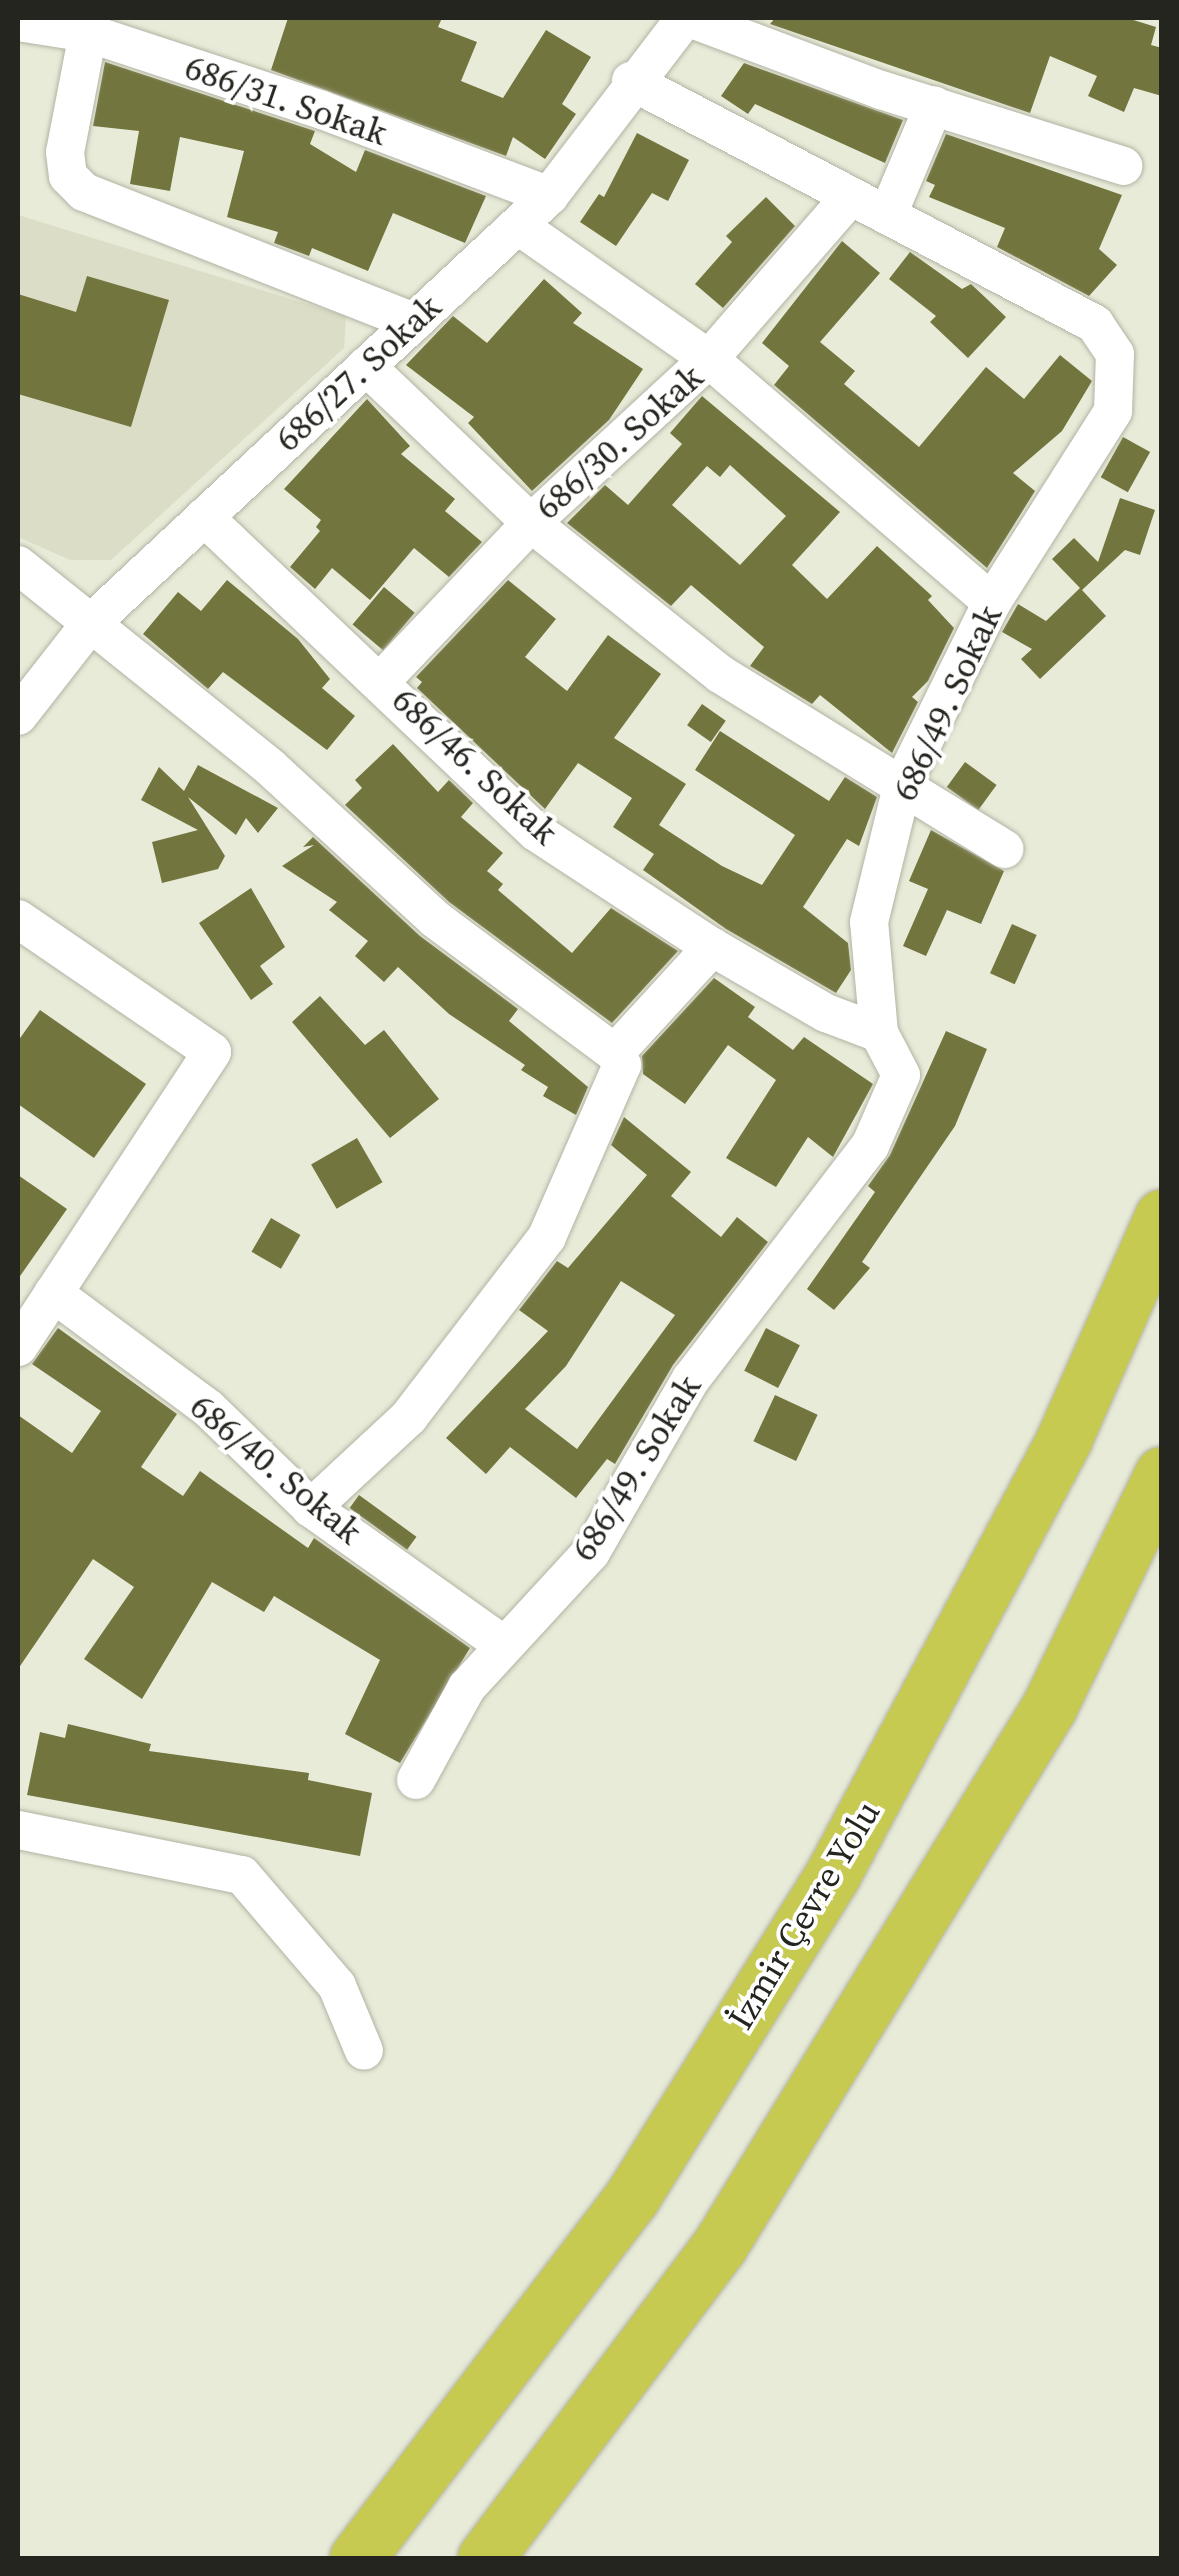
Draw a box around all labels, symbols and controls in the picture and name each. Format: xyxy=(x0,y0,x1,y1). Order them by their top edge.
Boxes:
street label: 686/31. Sokak xyxy=(180,46,392,154)
street label: 686/27. Sokak xyxy=(267,286,449,460)
street label: 686/30. Sokak xyxy=(527,356,711,528)
street label: 686/49. Sokak xyxy=(883,599,1011,807)
street label: 686/46. Sokak xyxy=(384,679,566,853)
street label: 686/49. Sokak xyxy=(562,1368,710,1568)
street label: 686/40. Sokak xyxy=(182,1385,370,1553)
street label: İzmir Çevre Yolu xyxy=(719,1793,889,2037)

